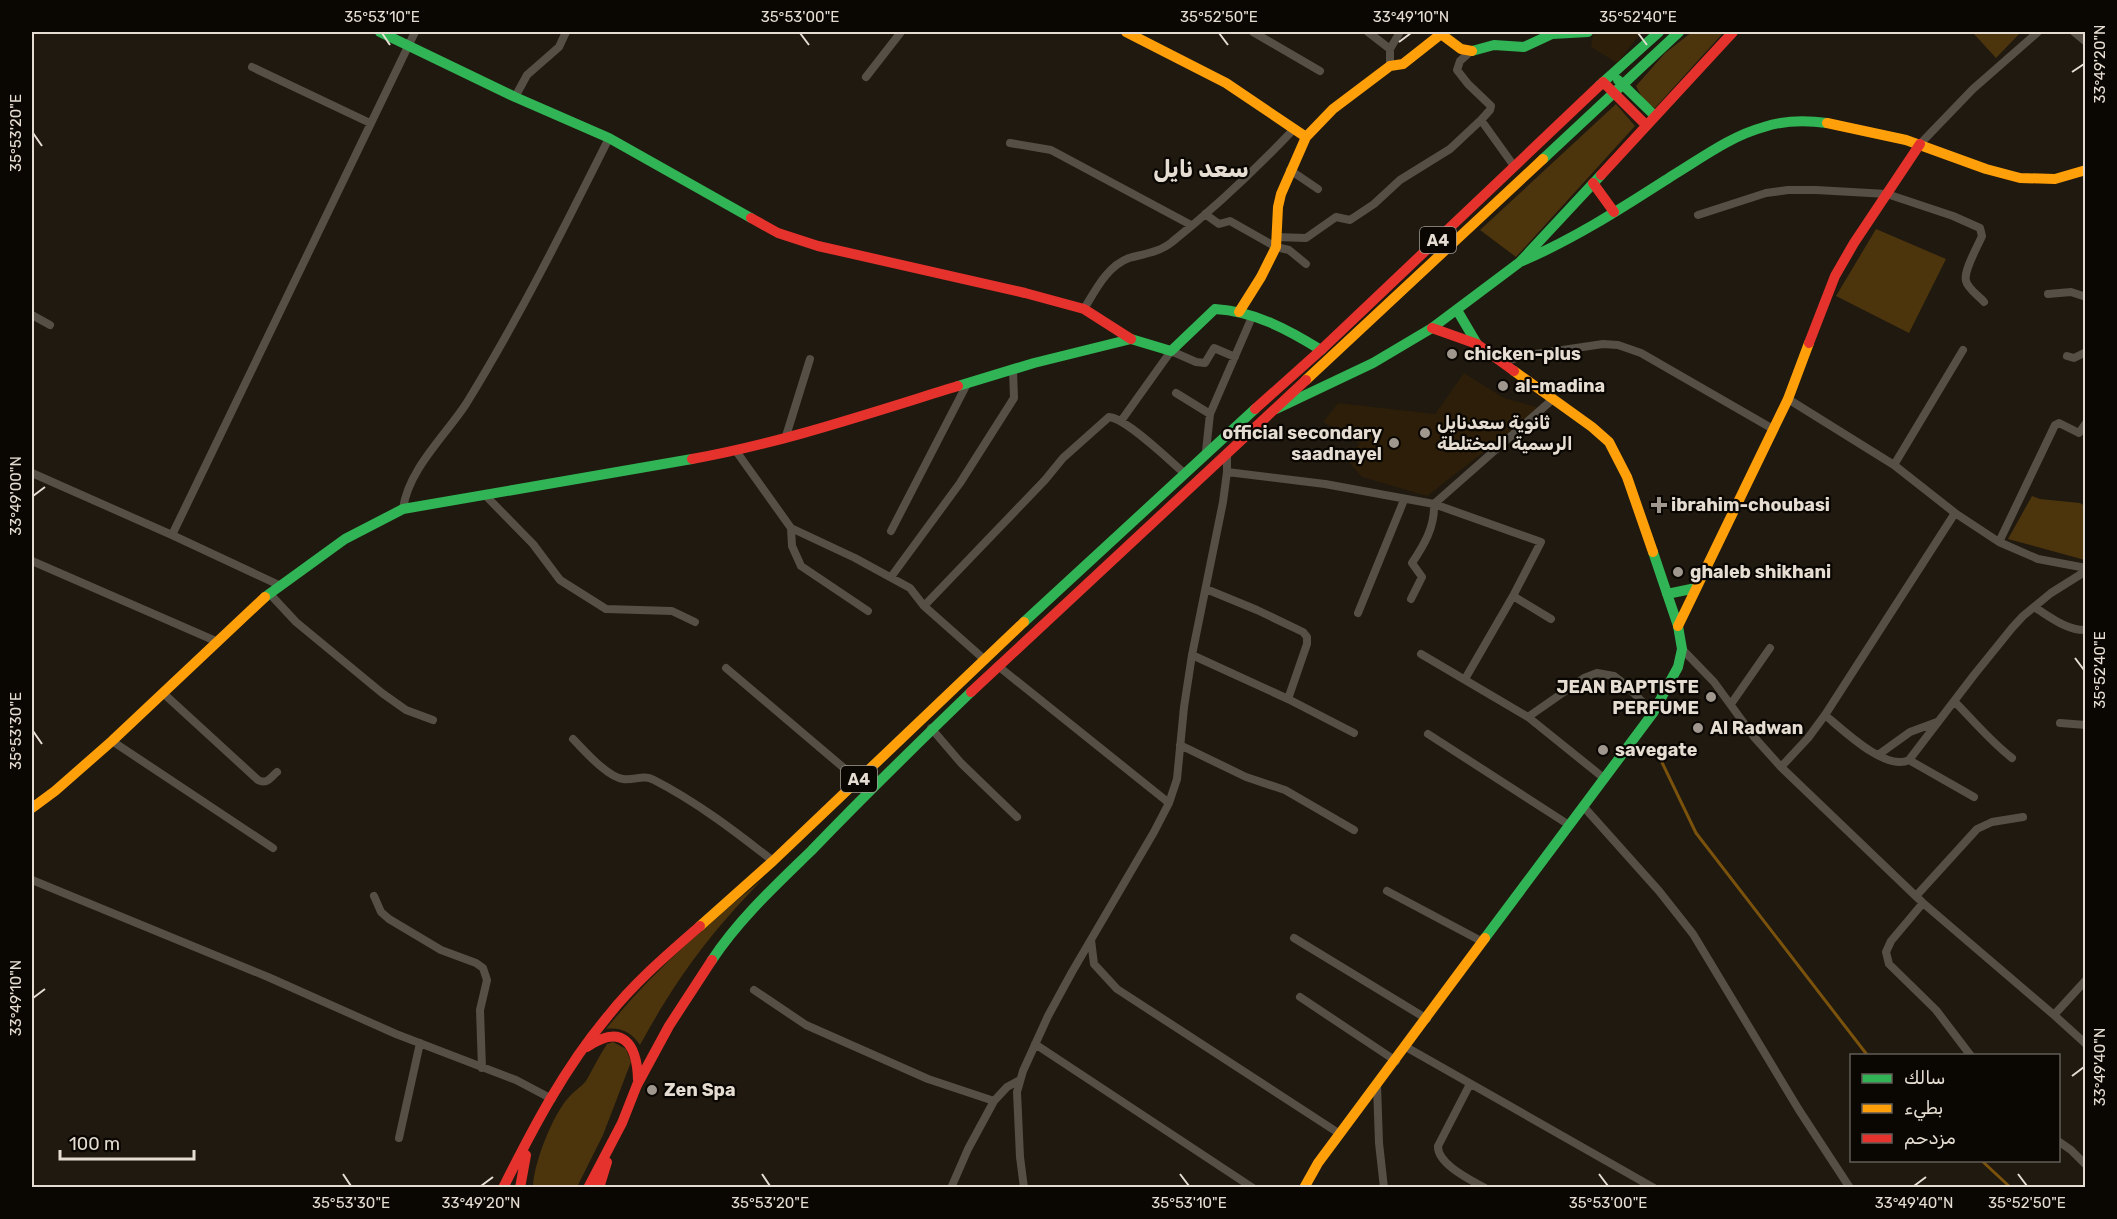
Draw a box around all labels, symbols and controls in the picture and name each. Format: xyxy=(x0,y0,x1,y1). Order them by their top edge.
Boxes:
text: 35°53'10"E xyxy=(344,8,420,26)
text: 35°53'00"E xyxy=(761,8,839,26)
text: 35°52'50"E xyxy=(1180,8,1258,26)
text: 33°49'10"N xyxy=(1373,8,1449,26)
text: 35°52'40"E xyxy=(1599,8,1677,26)
text: 33°49'20"N xyxy=(2091,25,2109,103)
text: 35°53'20"E xyxy=(7,94,25,172)
district label: سعد نايل xyxy=(1153,155,1249,183)
road number: A4 xyxy=(1420,227,1456,253)
place label: chicken-plus xyxy=(1464,343,1581,365)
marker: chicken-plus xyxy=(1445,347,1459,361)
place label: al-madina xyxy=(1515,375,1605,397)
marker: al-madina xyxy=(1496,379,1510,393)
place label: ثانوية سعدنايل الرسمية المختلطة xyxy=(1437,412,1573,455)
place label: official secondary saadnayel xyxy=(1222,422,1382,465)
marker: ثانوية سعدنايل الرسمية المختلطة xyxy=(1418,426,1432,440)
marker: official secondary saadnayel xyxy=(1387,436,1401,450)
text: 33°49'00"N xyxy=(7,456,25,536)
place label: ibrahim-choubasi xyxy=(1671,494,1830,516)
marker: ibrahim-choubasi xyxy=(1652,498,1666,512)
place label: ghaleb shikhani xyxy=(1690,561,1831,583)
marker: ghaleb shikhani xyxy=(1671,565,1685,579)
text: 35°52'40"E xyxy=(2091,631,2109,709)
place label: JEAN BAPTISTE PERFUME xyxy=(1556,676,1699,719)
marker: JEAN BAPTISTE PERFUME xyxy=(1704,690,1718,704)
text: 35°53'30"E xyxy=(7,692,25,770)
place label: Al Radwan xyxy=(1710,717,1803,739)
marker: Al Radwan xyxy=(1691,721,1705,735)
place label: savegate xyxy=(1615,739,1698,761)
marker: savegate xyxy=(1596,743,1610,757)
road number: A4 xyxy=(841,766,877,792)
text: 33°49'10"N xyxy=(7,960,25,1036)
text: 33°49'40"N xyxy=(2091,1028,2109,1106)
legend xyxy=(1850,1054,2060,1162)
text: سالك xyxy=(1904,1067,1945,1089)
place label: Zen Spa xyxy=(664,1079,736,1101)
marker: Zen Spa xyxy=(645,1083,659,1097)
text: بطيء xyxy=(1904,1097,1943,1121)
scale bar xyxy=(60,1123,194,1161)
text: مزدحم xyxy=(1904,1127,1956,1150)
text: 100 m xyxy=(69,1133,120,1155)
text: 35°53'30"E xyxy=(312,1194,390,1212)
text: 33°49'20"N xyxy=(442,1194,520,1212)
text: 35°53'20"E xyxy=(731,1194,809,1212)
text: 35°53'10"E xyxy=(1151,1194,1227,1212)
text: 35°53'00"E xyxy=(1569,1194,1647,1212)
text: 33°49'40"N xyxy=(1875,1194,1953,1212)
text: 35°52'50"E xyxy=(1988,1194,2066,1212)

